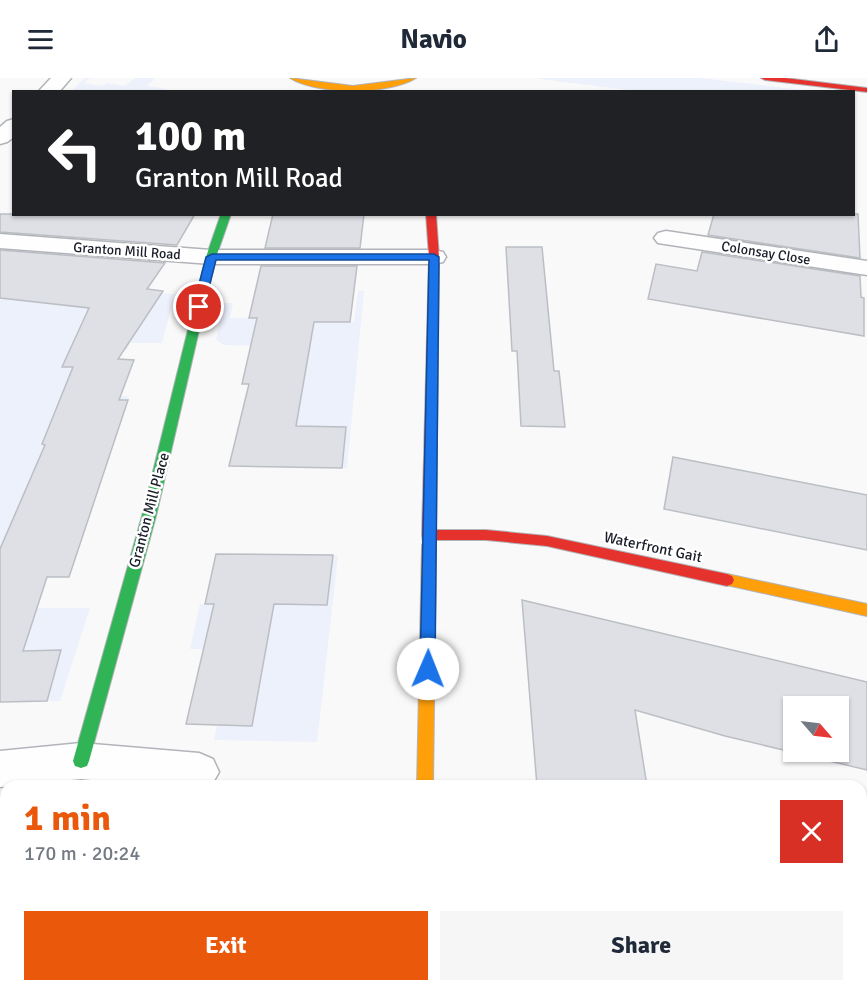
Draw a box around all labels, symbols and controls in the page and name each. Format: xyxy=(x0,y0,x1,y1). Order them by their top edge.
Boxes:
icon: menu xyxy=(24,23,57,56)
text: Navio xyxy=(400,23,467,56)
icon: share xyxy=(810,23,843,56)
text: 100 m xyxy=(135,111,246,162)
icon: left xyxy=(36,114,114,192)
text: Granton Mill Road xyxy=(135,162,343,195)
street label: Colonsay Close xyxy=(720,238,812,268)
street label: Granton Mill Road xyxy=(73,239,181,263)
pin xyxy=(173,281,224,332)
icon: arrive xyxy=(182,290,215,323)
street label: Granton Mill Place xyxy=(125,451,173,569)
street label: Waterfront Gait xyxy=(602,528,704,566)
position arrow xyxy=(396,637,460,701)
north arrow xyxy=(783,696,849,762)
map controls xyxy=(783,696,849,762)
text: 1 min xyxy=(24,796,111,841)
button: close xyxy=(780,800,843,863)
text: 170 m · 20:24 xyxy=(24,841,140,866)
button: Exit xyxy=(24,911,428,980)
button: Share xyxy=(440,911,843,980)

